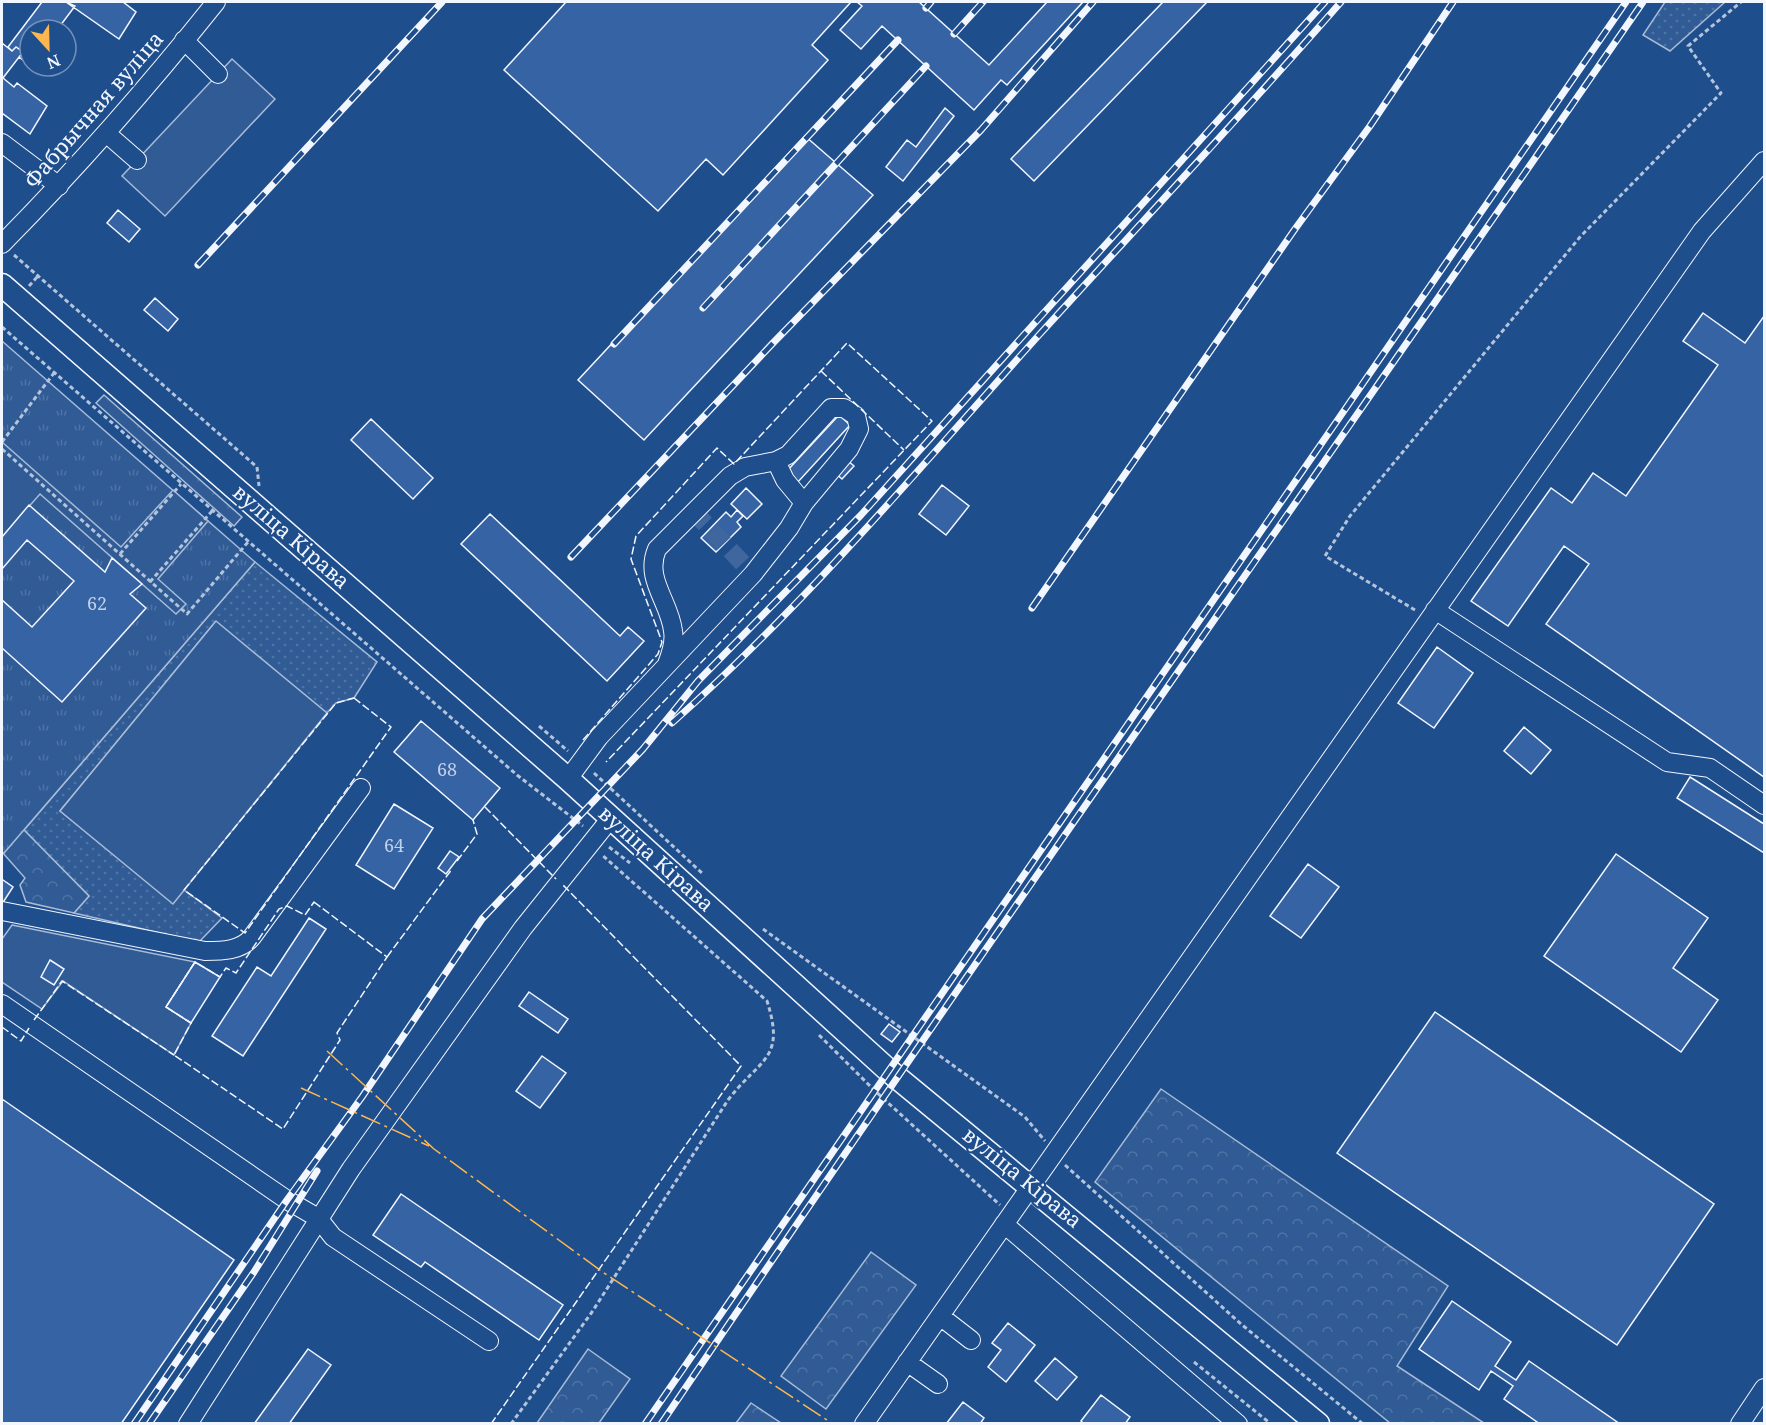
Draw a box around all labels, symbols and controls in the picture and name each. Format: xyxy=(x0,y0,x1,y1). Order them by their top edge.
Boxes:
north arrow xyxy=(18,18,78,78)
street label: Фабрычная вуліца xyxy=(17,25,169,194)
text: N xyxy=(43,49,64,75)
street label: вуліца Кірава xyxy=(227,478,356,595)
house number: 62 xyxy=(87,591,107,615)
house number: 68 xyxy=(437,757,457,781)
street label: вуліца Кірава xyxy=(593,799,720,917)
house number: 64 xyxy=(384,833,404,857)
street label: вуліца Кірава xyxy=(957,1120,1088,1234)

